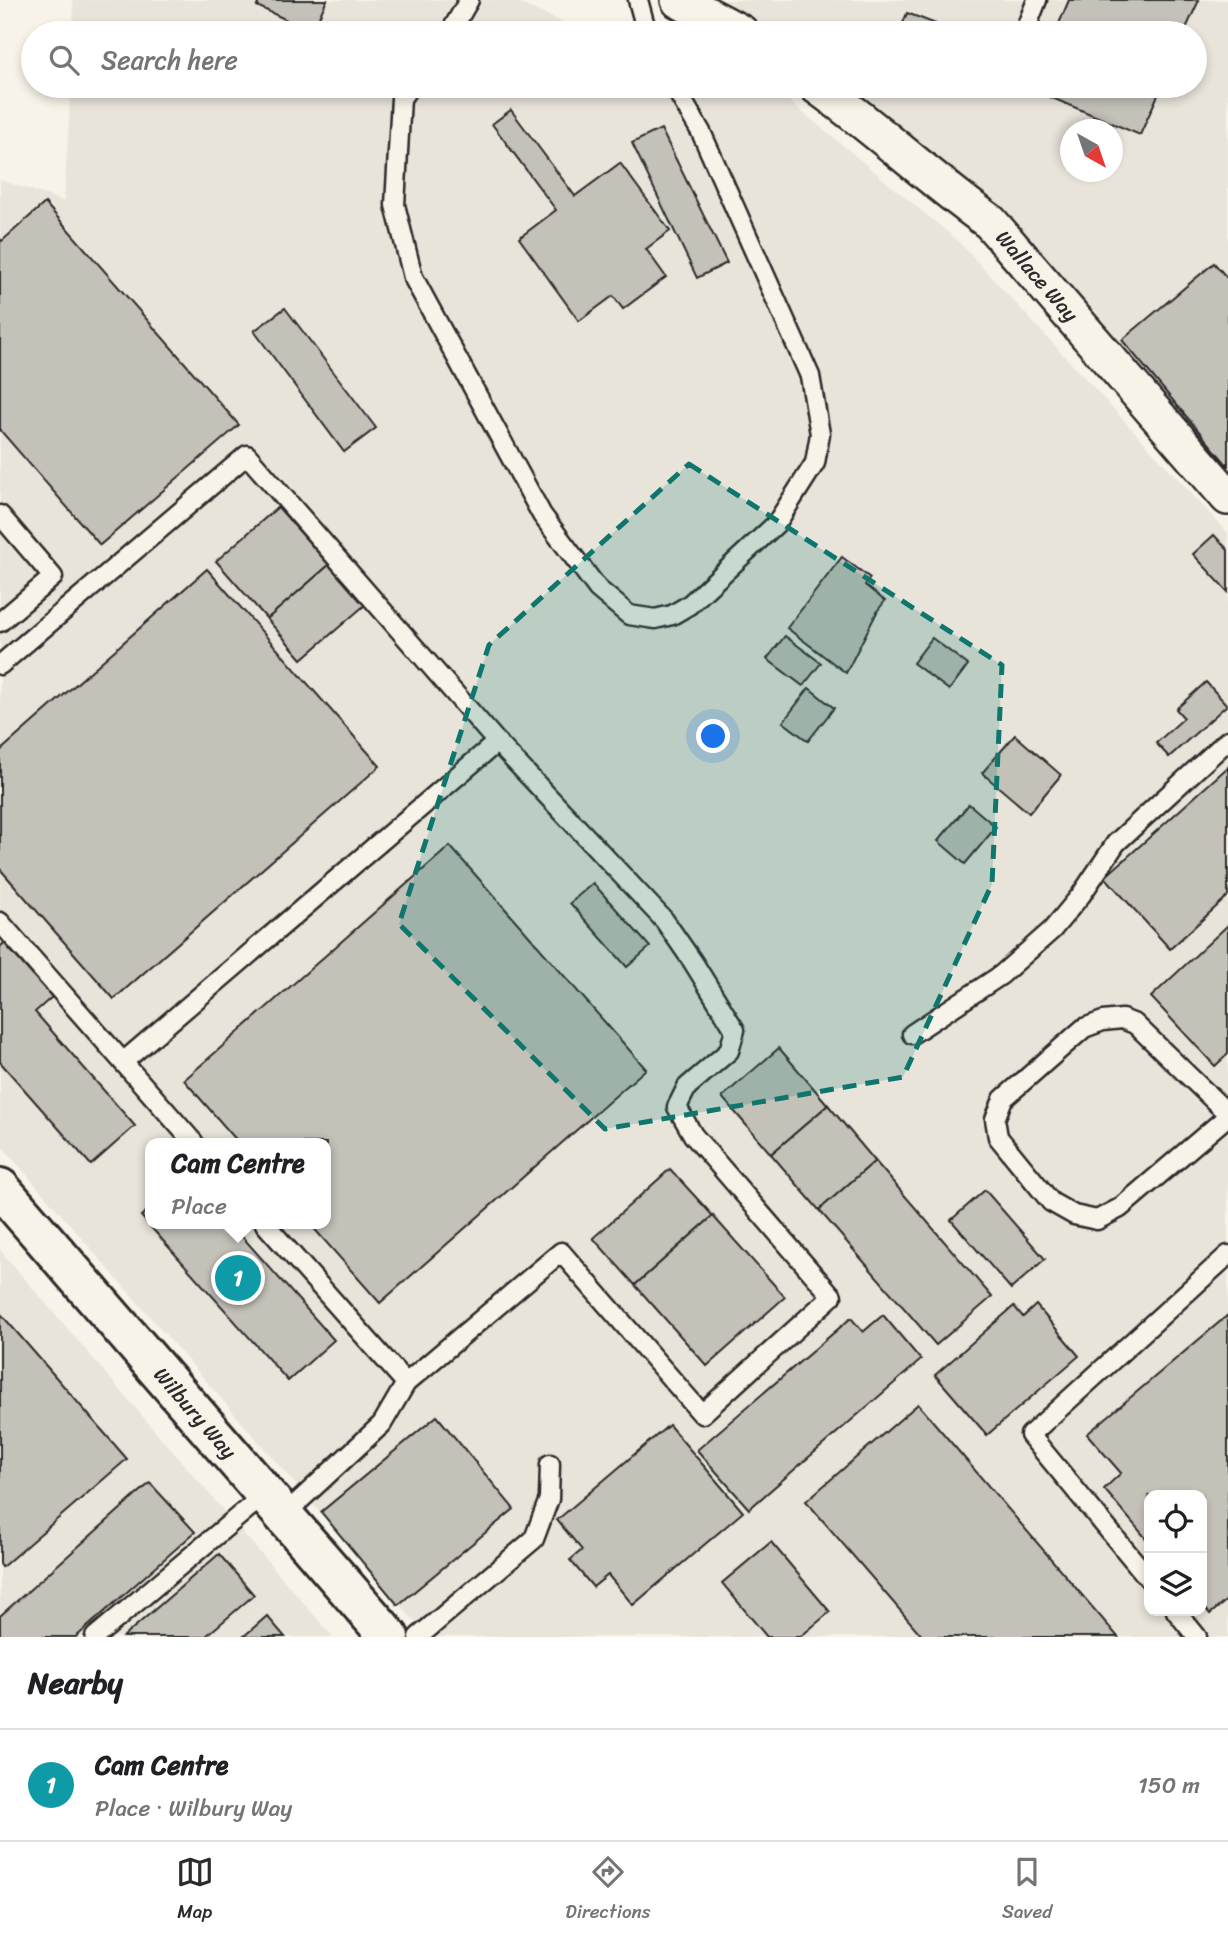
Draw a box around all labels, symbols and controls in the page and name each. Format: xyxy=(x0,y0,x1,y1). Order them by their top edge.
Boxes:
search box xyxy=(21,21,1207,98)
text: Search here xyxy=(101,37,238,83)
icon: search xyxy=(45,41,83,79)
north arrow xyxy=(1060,119,1123,182)
street label: Wallace Way xyxy=(986,221,1088,331)
your location xyxy=(696,719,730,753)
popup xyxy=(145,1138,331,1229)
text: Cam Centre xyxy=(171,1140,305,1186)
text: Place xyxy=(171,1186,227,1227)
pin: 1 xyxy=(215,1252,261,1304)
street label: Wilbury Way xyxy=(144,1358,246,1468)
map controls xyxy=(1144,1490,1207,1616)
button: locate xyxy=(1144,1490,1207,1553)
button: layers xyxy=(1144,1553,1207,1616)
text: Nearby xyxy=(28,1656,123,1710)
text: Cam Centre xyxy=(95,1742,228,1788)
text: 1 xyxy=(46,1765,56,1806)
text: 150 m xyxy=(1138,1765,1200,1806)
text: Place · Wilbury Way xyxy=(95,1788,292,1829)
tab: Map xyxy=(176,1853,214,1928)
tab: Directions xyxy=(565,1853,651,1928)
tab: Saved xyxy=(1002,1853,1052,1928)

